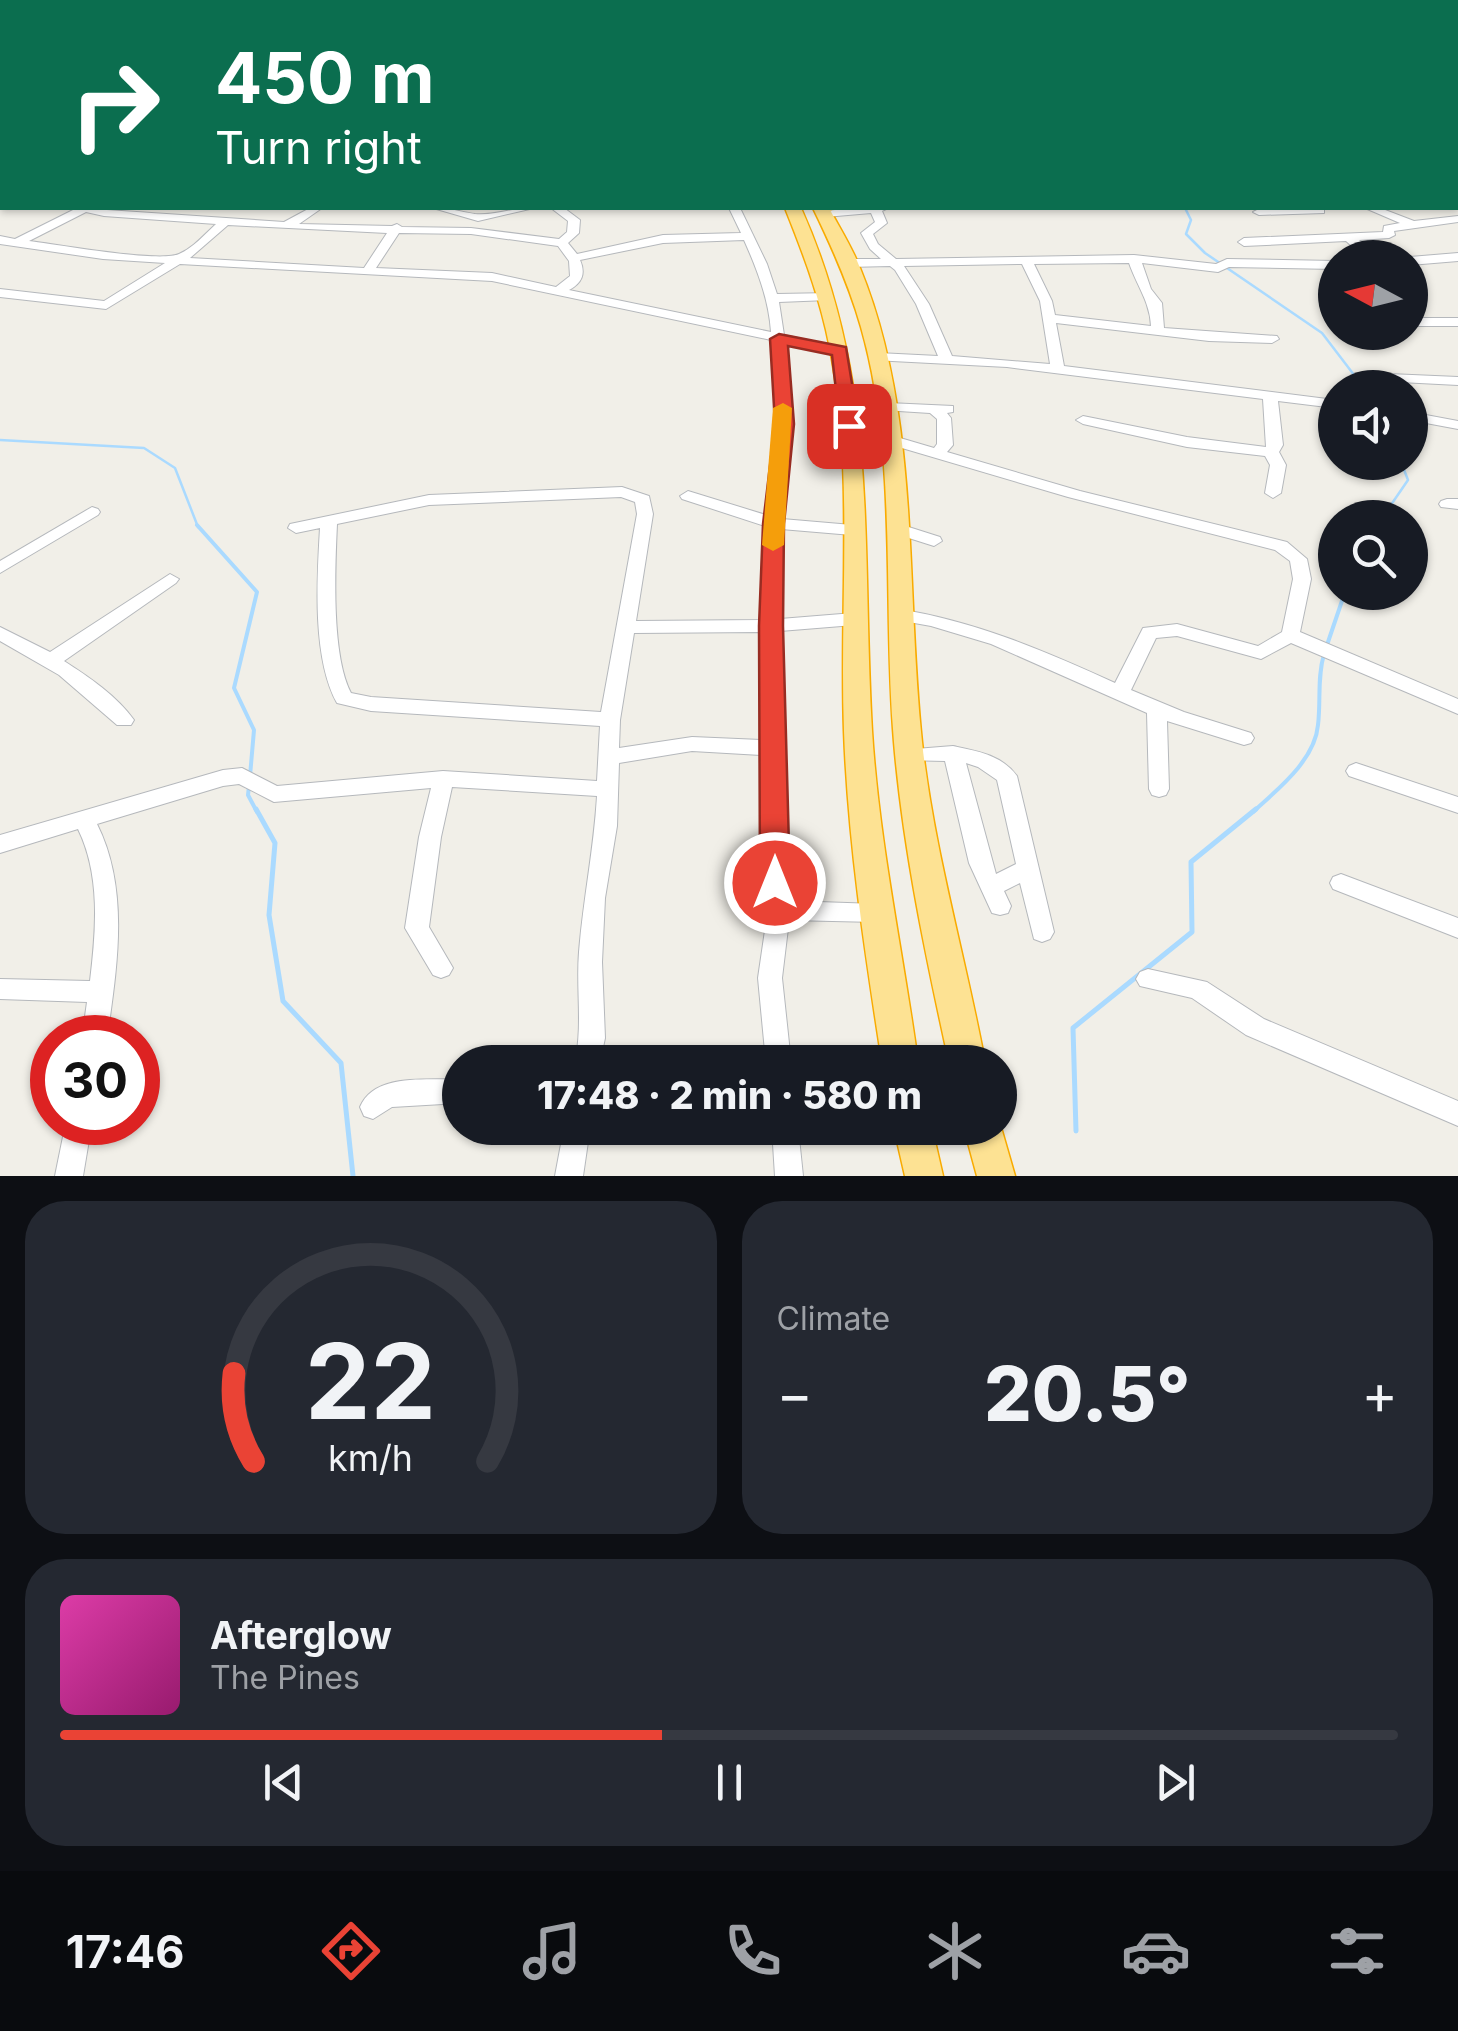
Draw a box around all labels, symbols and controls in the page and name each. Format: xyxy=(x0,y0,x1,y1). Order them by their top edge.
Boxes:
text: 450 m xyxy=(215,35,435,120)
icon: right xyxy=(50,40,180,170)
text: Turn right xyxy=(215,120,422,175)
north arrow xyxy=(1318,240,1428,350)
map controls xyxy=(1318,240,1428,610)
button: sound xyxy=(1318,370,1428,480)
pin xyxy=(807,384,892,469)
icon: arrive xyxy=(822,399,877,454)
button: search xyxy=(1318,500,1428,610)
position arrow xyxy=(723,831,827,935)
speed limit sign: 30 xyxy=(30,1015,160,1145)
text: 17:48 · 2 min · 580 m xyxy=(537,1072,922,1118)
text: Climate xyxy=(777,1299,890,1338)
text: 22 xyxy=(305,1318,436,1444)
text: 20.5° xyxy=(984,1348,1191,1439)
text: − xyxy=(777,1361,813,1427)
text: + xyxy=(1362,1361,1398,1427)
text: km/h xyxy=(328,1436,413,1480)
text: Afterglow xyxy=(210,1612,392,1658)
text: The Pines xyxy=(210,1658,360,1697)
icon: previous xyxy=(256,1755,311,1810)
icon: pause xyxy=(702,1755,757,1810)
icon: next xyxy=(1148,1755,1203,1810)
icon: directions xyxy=(316,1916,386,1986)
icon: music xyxy=(517,1916,587,1986)
icon: phone xyxy=(718,1916,788,1986)
icon: climate xyxy=(920,1916,990,1986)
icon: car xyxy=(1121,1916,1191,1986)
icon: filters xyxy=(1322,1916,1392,1986)
text: 17:46 xyxy=(66,1924,184,1979)

